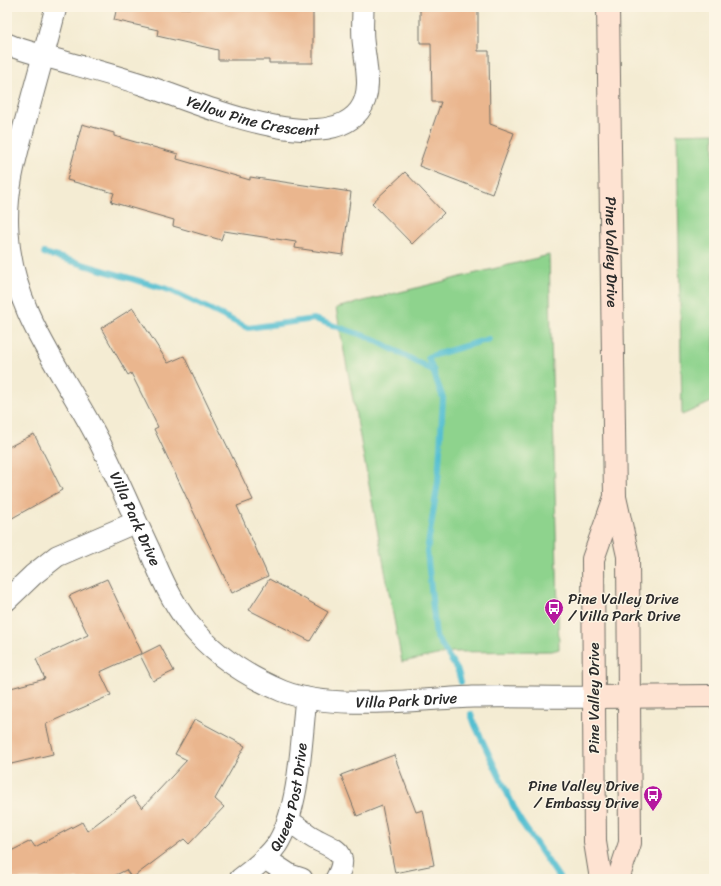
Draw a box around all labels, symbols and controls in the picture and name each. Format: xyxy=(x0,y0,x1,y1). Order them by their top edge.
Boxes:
street label: Yellow Pine Crescent xyxy=(183,88,321,143)
street label: Pine Valley Drive xyxy=(598,196,625,308)
street label: Villa Park Drive xyxy=(102,467,168,571)
place label: Pine Valley Drive / Villa Park Drive xyxy=(568,586,681,629)
bus stop icon: Pine Valley Drive / Villa Park Drive xyxy=(543,597,565,625)
street label: Pine Valley Drive xyxy=(581,643,607,753)
street label: Villa Park Drive xyxy=(356,685,458,715)
street label: Queen Post Drive xyxy=(263,742,315,857)
place label: Pine Valley Drive / Embassy Drive xyxy=(528,773,639,816)
bus stop icon: Pine Valley Drive / Embassy Drive xyxy=(642,784,664,812)

